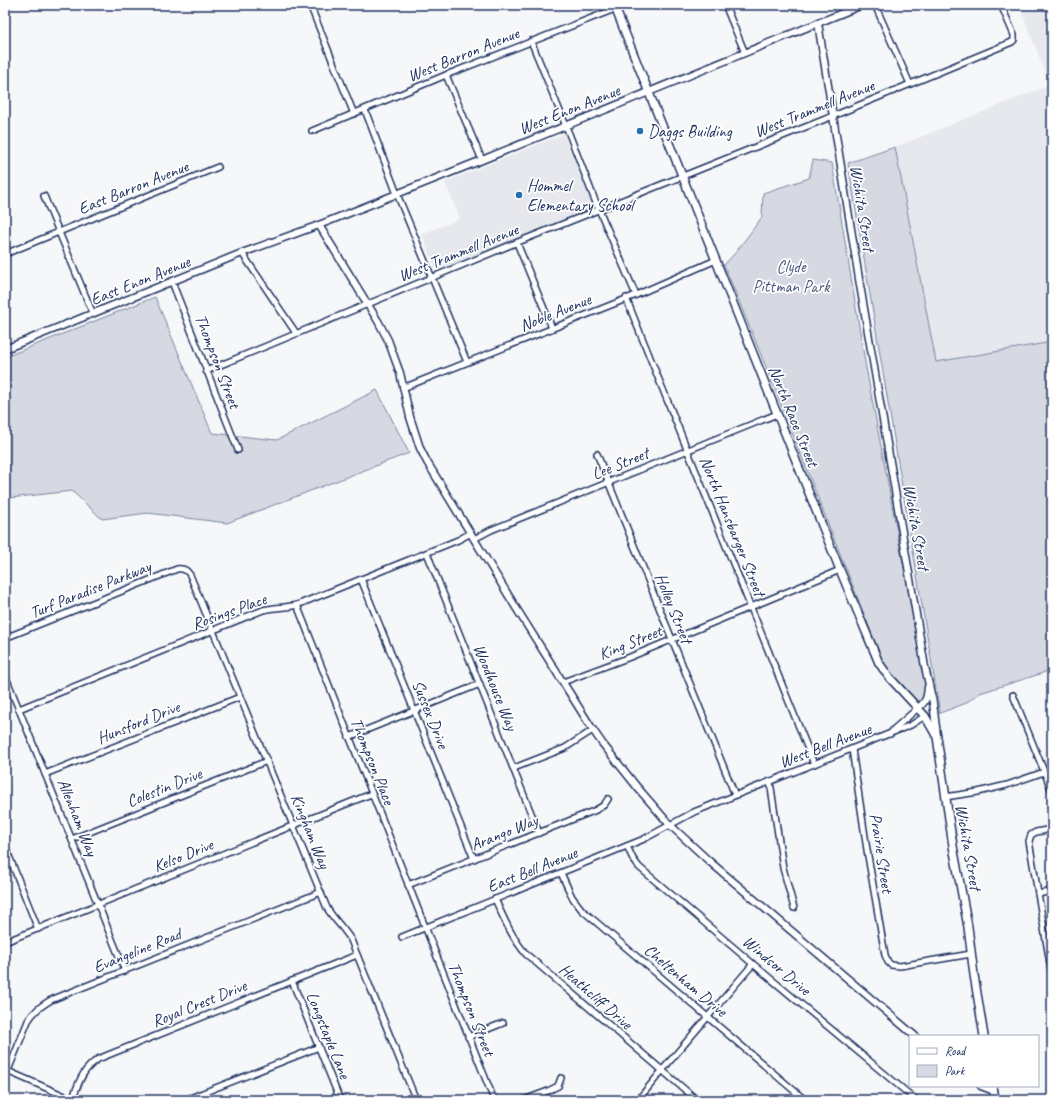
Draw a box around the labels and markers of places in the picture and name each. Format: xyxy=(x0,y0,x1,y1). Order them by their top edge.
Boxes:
place label: Daggs Building xyxy=(648,121,733,142)
marker: Daggs Building xyxy=(635,126,645,136)
place label: Hommel Elementary School xyxy=(527,175,636,216)
marker: Hommel Elementary School xyxy=(514,190,524,200)

